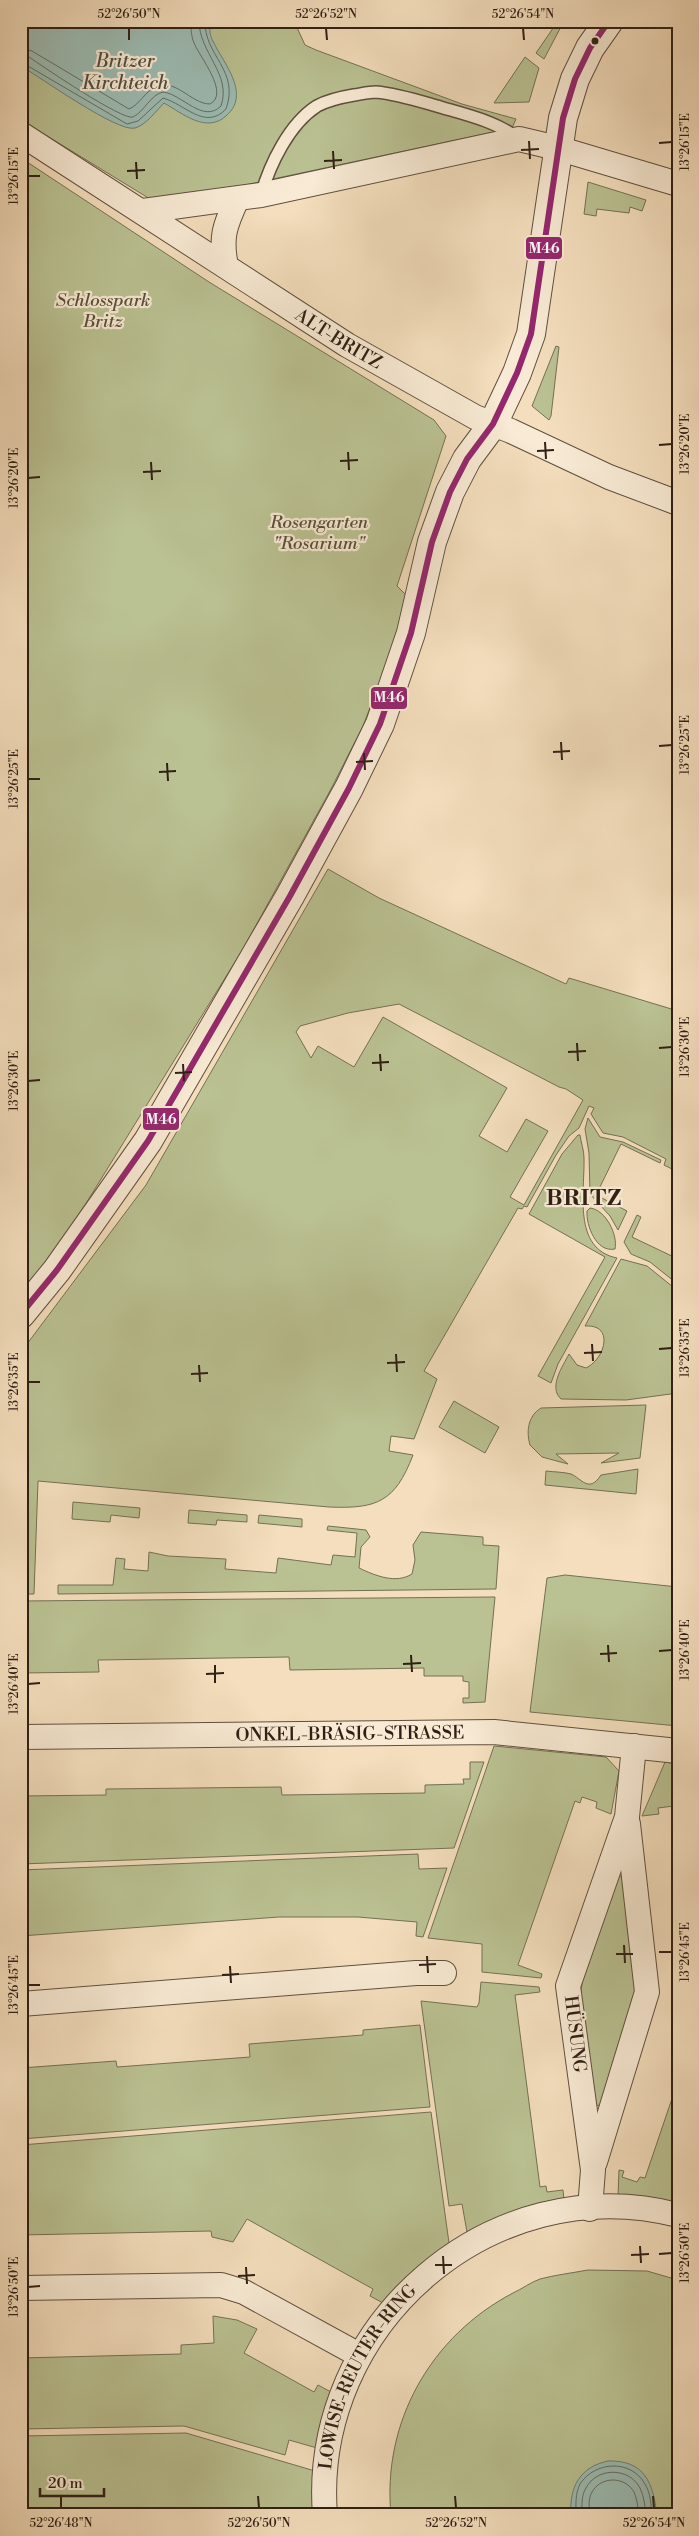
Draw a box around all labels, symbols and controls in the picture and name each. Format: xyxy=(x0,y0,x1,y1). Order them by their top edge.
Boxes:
text: 52°26'50"N xyxy=(98,7,160,22)
text: 52°26'52"N xyxy=(295,7,357,22)
text: 52°26'54"N xyxy=(492,7,554,22)
unlabelled marker xyxy=(590,36,600,46)
water label: Britzer Kirchteich xyxy=(82,49,169,95)
text: 13°26'15"E xyxy=(678,113,693,171)
text: 13°26'15"E xyxy=(7,147,22,205)
line badge: M46 xyxy=(525,236,563,260)
text: M46 xyxy=(528,240,560,258)
park label: Schlosspark Britz xyxy=(56,289,150,333)
street label: ALT-BRITZ xyxy=(290,303,386,374)
text: 13°26'20"E xyxy=(678,414,693,474)
text: 13°26'20"E xyxy=(7,448,22,508)
park label: Rosengarten "Rosarium" xyxy=(269,511,369,555)
line badge: M46 xyxy=(370,686,408,710)
text: M46 xyxy=(373,689,405,707)
text: 13°26'25"E xyxy=(678,715,693,775)
text: 13°26'25"E xyxy=(7,749,22,809)
text: 13°26'30"E xyxy=(678,1017,693,1077)
text: 13°26'30"E xyxy=(7,1051,22,1111)
line badge: M46 xyxy=(142,1107,180,1131)
text: M46 xyxy=(145,1111,177,1129)
district label: BRITZ xyxy=(546,1185,622,1212)
text: 13°26'35"E xyxy=(678,1318,693,1378)
text: 13°26'35"E xyxy=(7,1352,22,1412)
text: 13°26'40"E xyxy=(678,1619,693,1681)
text: 13°26'40"E xyxy=(7,1653,22,1715)
street label: ONKEL-BRÄSIG-STRASSE xyxy=(235,1721,465,1746)
text: 13°26'45"E xyxy=(678,1922,693,1982)
text: 13°26'45"E xyxy=(7,1955,22,2015)
street label: HÜSUNG xyxy=(559,1994,591,2075)
text: 13°26'50"E xyxy=(678,2223,693,2283)
text: 13°26'50"E xyxy=(7,2257,22,2317)
street label: LOWISE-REUTER-RING xyxy=(314,2279,422,2470)
scale bar xyxy=(40,2466,104,2498)
text: 20 m xyxy=(48,2474,83,2493)
text: 52°26'48"N xyxy=(30,2516,92,2531)
text: 52°26'50"N xyxy=(228,2516,290,2531)
text: 52°26'52"N xyxy=(425,2516,487,2531)
text: 52°26'54"N xyxy=(623,2516,685,2531)

